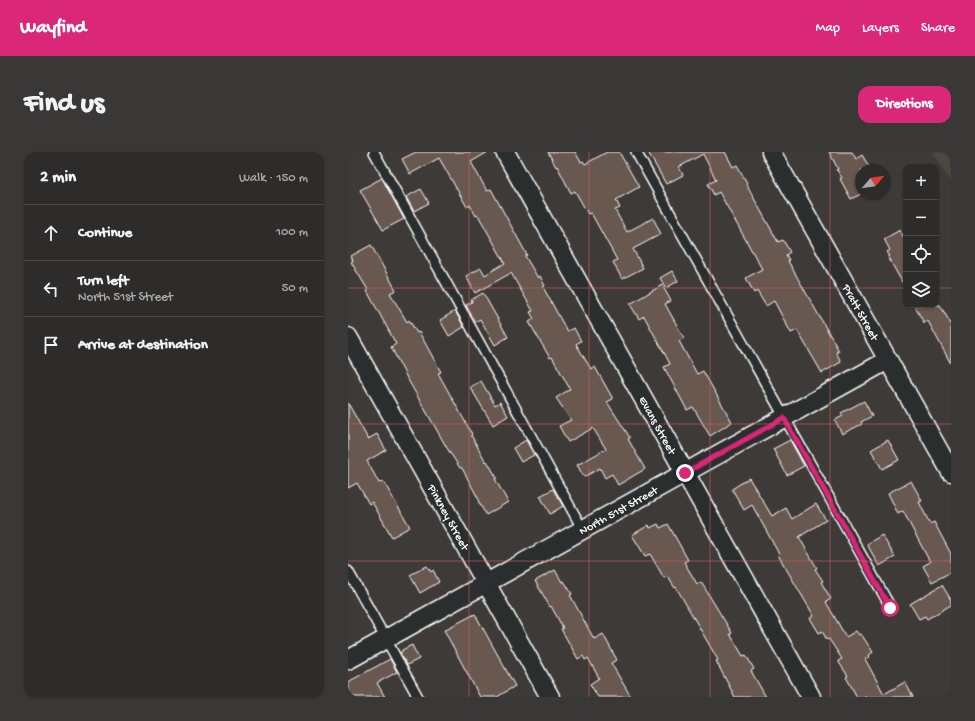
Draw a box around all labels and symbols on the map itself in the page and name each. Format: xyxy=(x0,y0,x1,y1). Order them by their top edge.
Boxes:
north arrow xyxy=(855,164,891,200)
street label: Pratt Street xyxy=(838,282,881,345)
street label: Evans Street xyxy=(635,394,679,458)
route end xyxy=(676,464,694,482)
street label: Pinkney Street xyxy=(423,482,472,554)
street label: North 51st Street xyxy=(577,484,662,539)
route start xyxy=(881,599,899,617)

